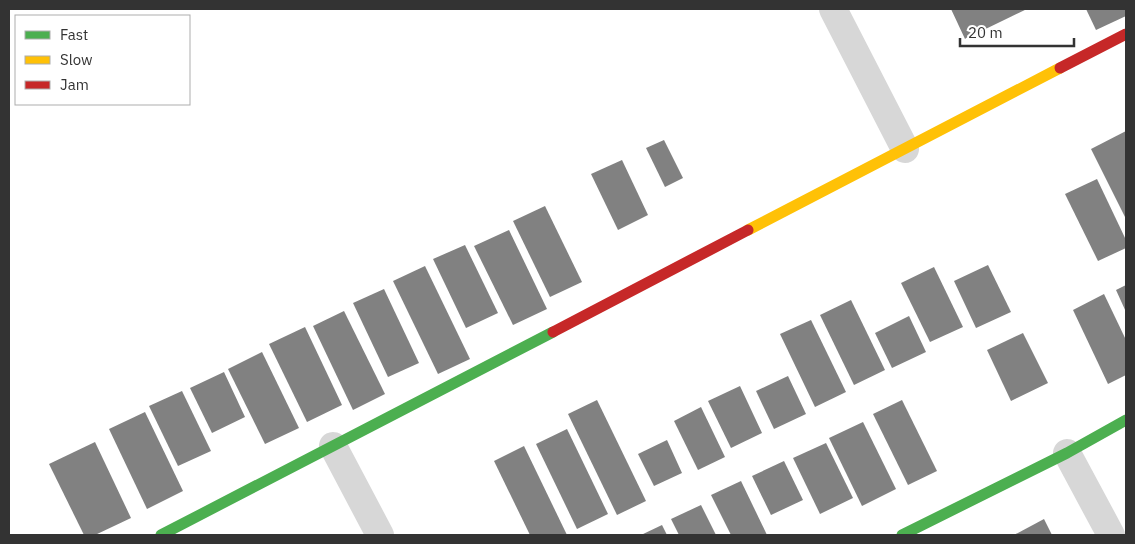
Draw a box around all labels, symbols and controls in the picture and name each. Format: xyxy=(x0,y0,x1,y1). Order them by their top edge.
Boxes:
legend xyxy=(15,15,190,105)
scale bar xyxy=(960,15,1074,47)
text: 20 m xyxy=(968,23,1003,42)
text: Fast xyxy=(60,25,88,44)
text: Slow xyxy=(60,50,93,69)
text: Jam xyxy=(60,75,89,94)

